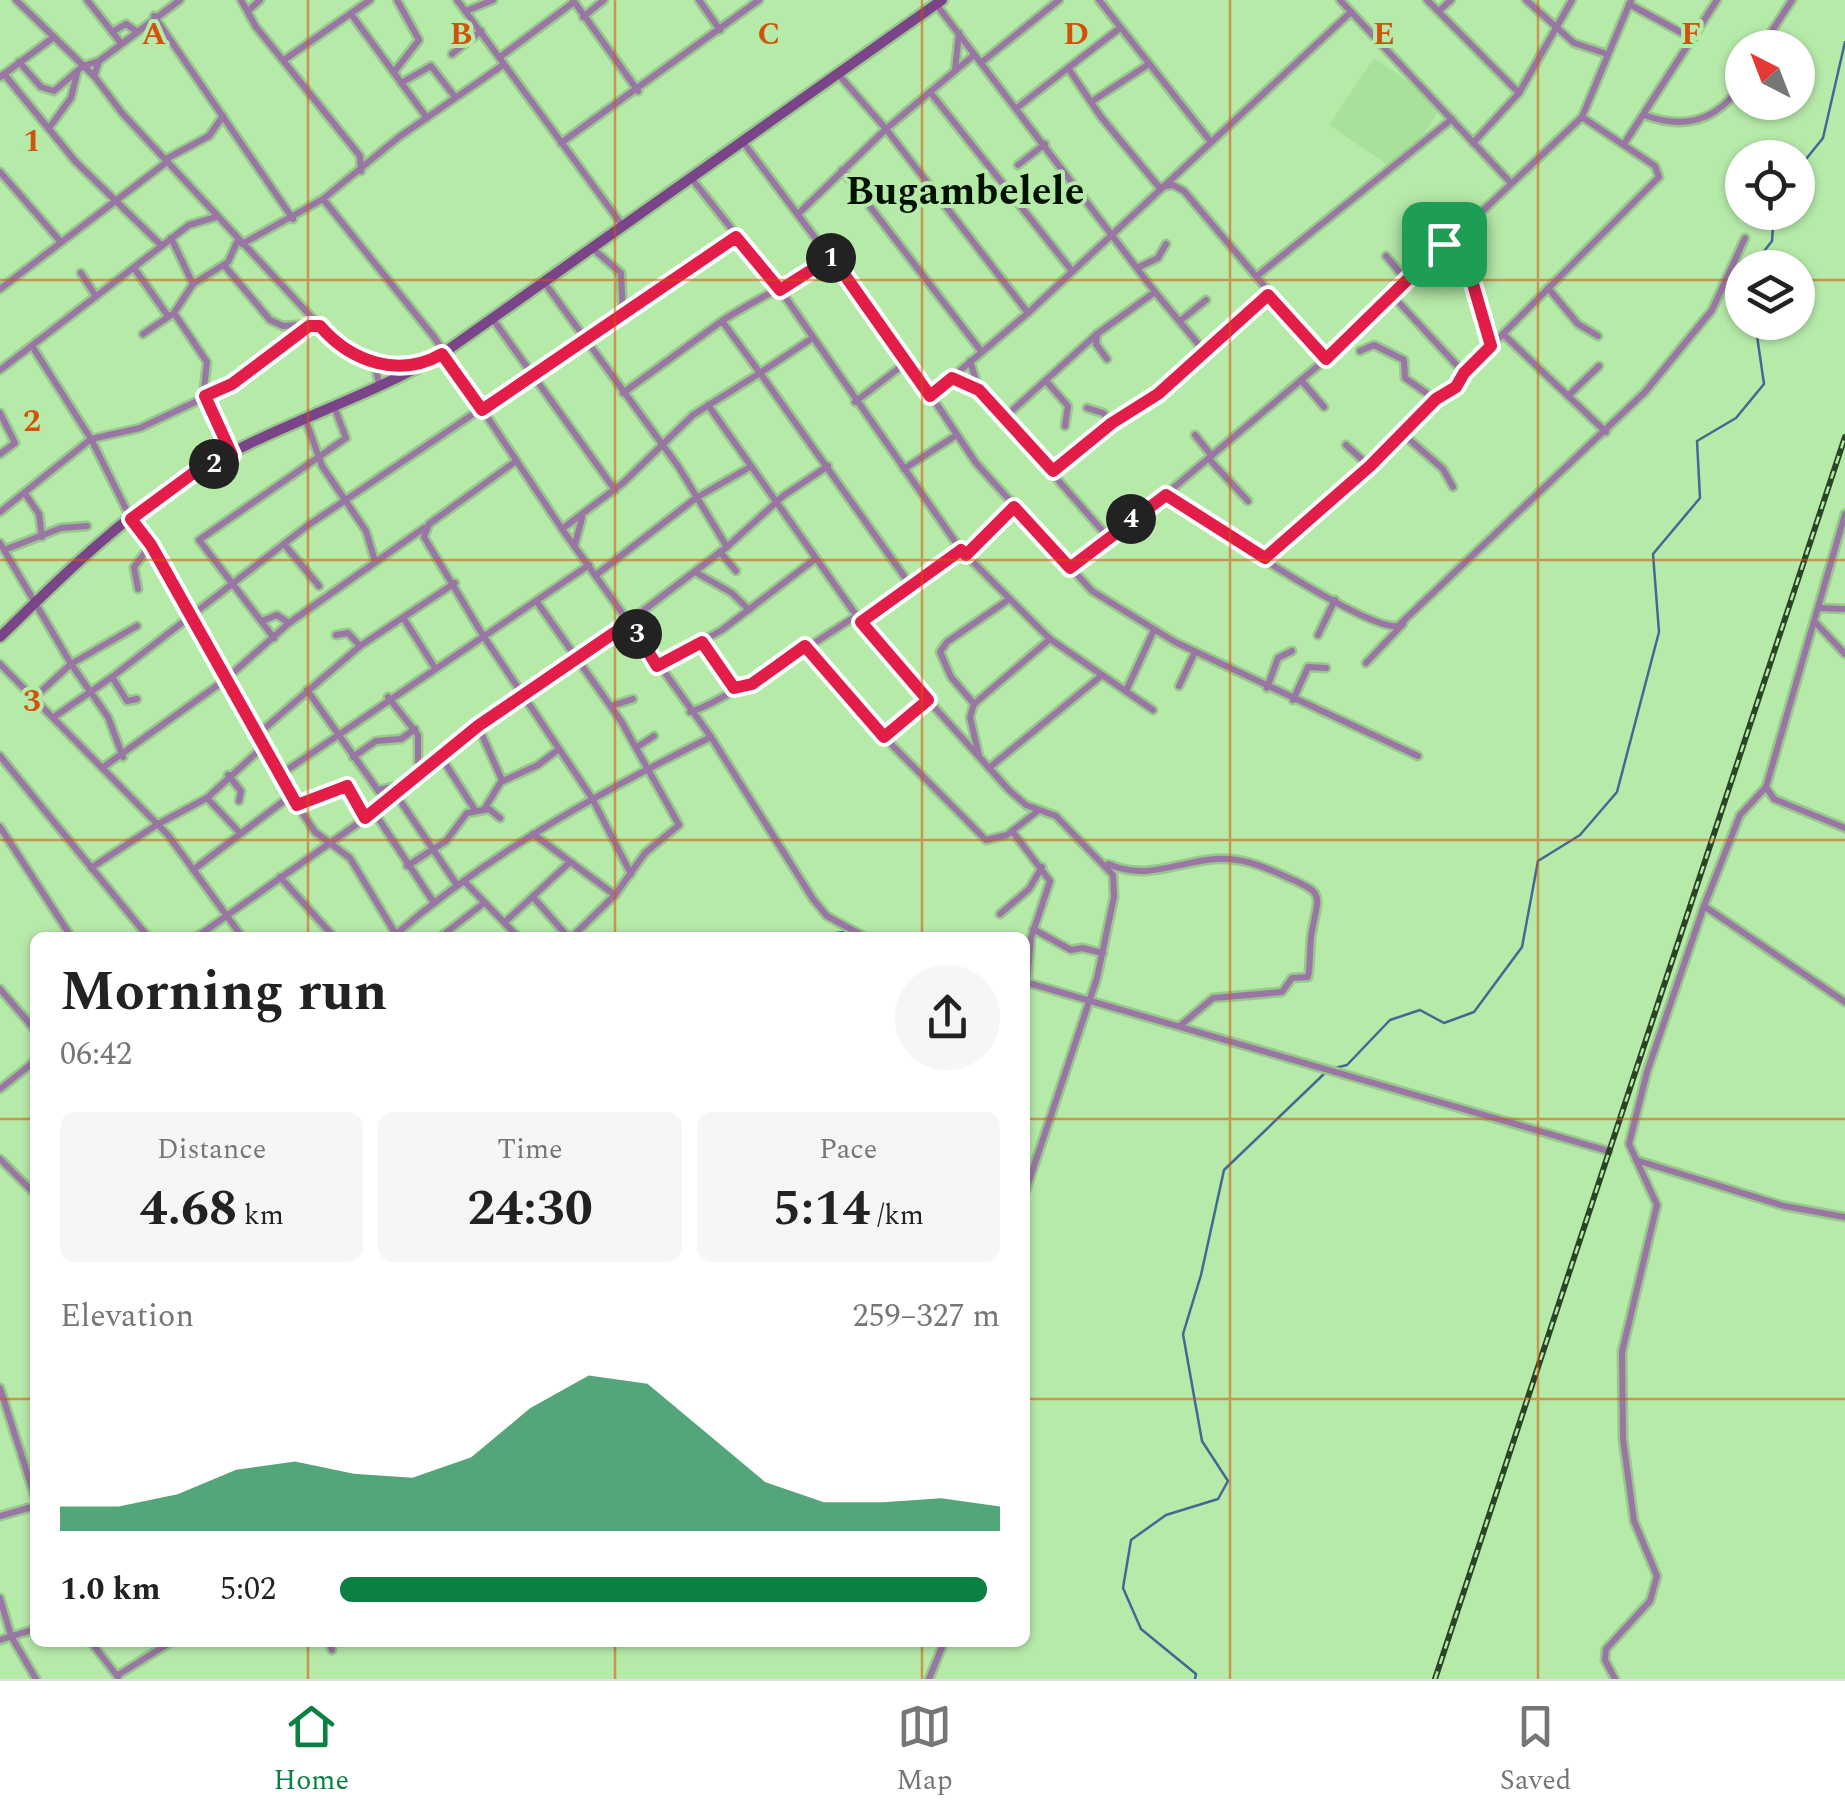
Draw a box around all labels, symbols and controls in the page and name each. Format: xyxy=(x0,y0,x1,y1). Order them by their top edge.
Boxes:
text: A xyxy=(142,10,167,59)
text: B xyxy=(450,10,472,59)
text: C xyxy=(758,10,780,59)
text: D xyxy=(1063,10,1089,59)
text: E xyxy=(1373,10,1395,59)
text: F xyxy=(1681,10,1701,59)
north arrow xyxy=(1725,30,1815,120)
map controls xyxy=(1725,30,1815,340)
text: 1 xyxy=(23,117,41,166)
button: locate xyxy=(1725,140,1815,230)
district label: Bugambelele xyxy=(846,162,1085,223)
pin xyxy=(1402,202,1487,287)
icon: arrive xyxy=(1417,217,1472,272)
pin: 1 xyxy=(806,233,856,283)
text: 1 xyxy=(823,236,839,279)
button: layers xyxy=(1725,250,1815,340)
text: 2 xyxy=(23,397,41,446)
pin: 2 xyxy=(189,439,239,489)
text: 2 xyxy=(206,442,222,485)
pin: 4 xyxy=(1106,494,1156,544)
text: 4 xyxy=(1123,497,1139,540)
pin: 3 xyxy=(612,609,662,659)
text: 3 xyxy=(629,612,645,655)
text: 3 xyxy=(23,677,41,726)
text: Morning run xyxy=(60,951,388,1034)
button: share xyxy=(895,965,1000,1070)
text: 06:42 xyxy=(60,1030,132,1079)
text: Distance xyxy=(157,1128,266,1171)
text: Time xyxy=(497,1128,563,1171)
text: Pace xyxy=(819,1128,877,1171)
text: 4.68 xyxy=(140,1171,237,1247)
text: 24:30 xyxy=(467,1171,593,1247)
text: 5:14 xyxy=(773,1171,870,1247)
text: km xyxy=(237,1194,284,1237)
text: /km xyxy=(870,1194,924,1237)
text: Elevation xyxy=(60,1292,194,1341)
text: 259–327 m xyxy=(852,1292,1000,1341)
text: 1.0 km xyxy=(60,1565,161,1614)
text: 5:02 xyxy=(220,1565,276,1614)
tab: Home xyxy=(274,1699,349,1802)
tab: Map xyxy=(896,1699,953,1802)
tab: Saved xyxy=(1500,1699,1571,1802)

